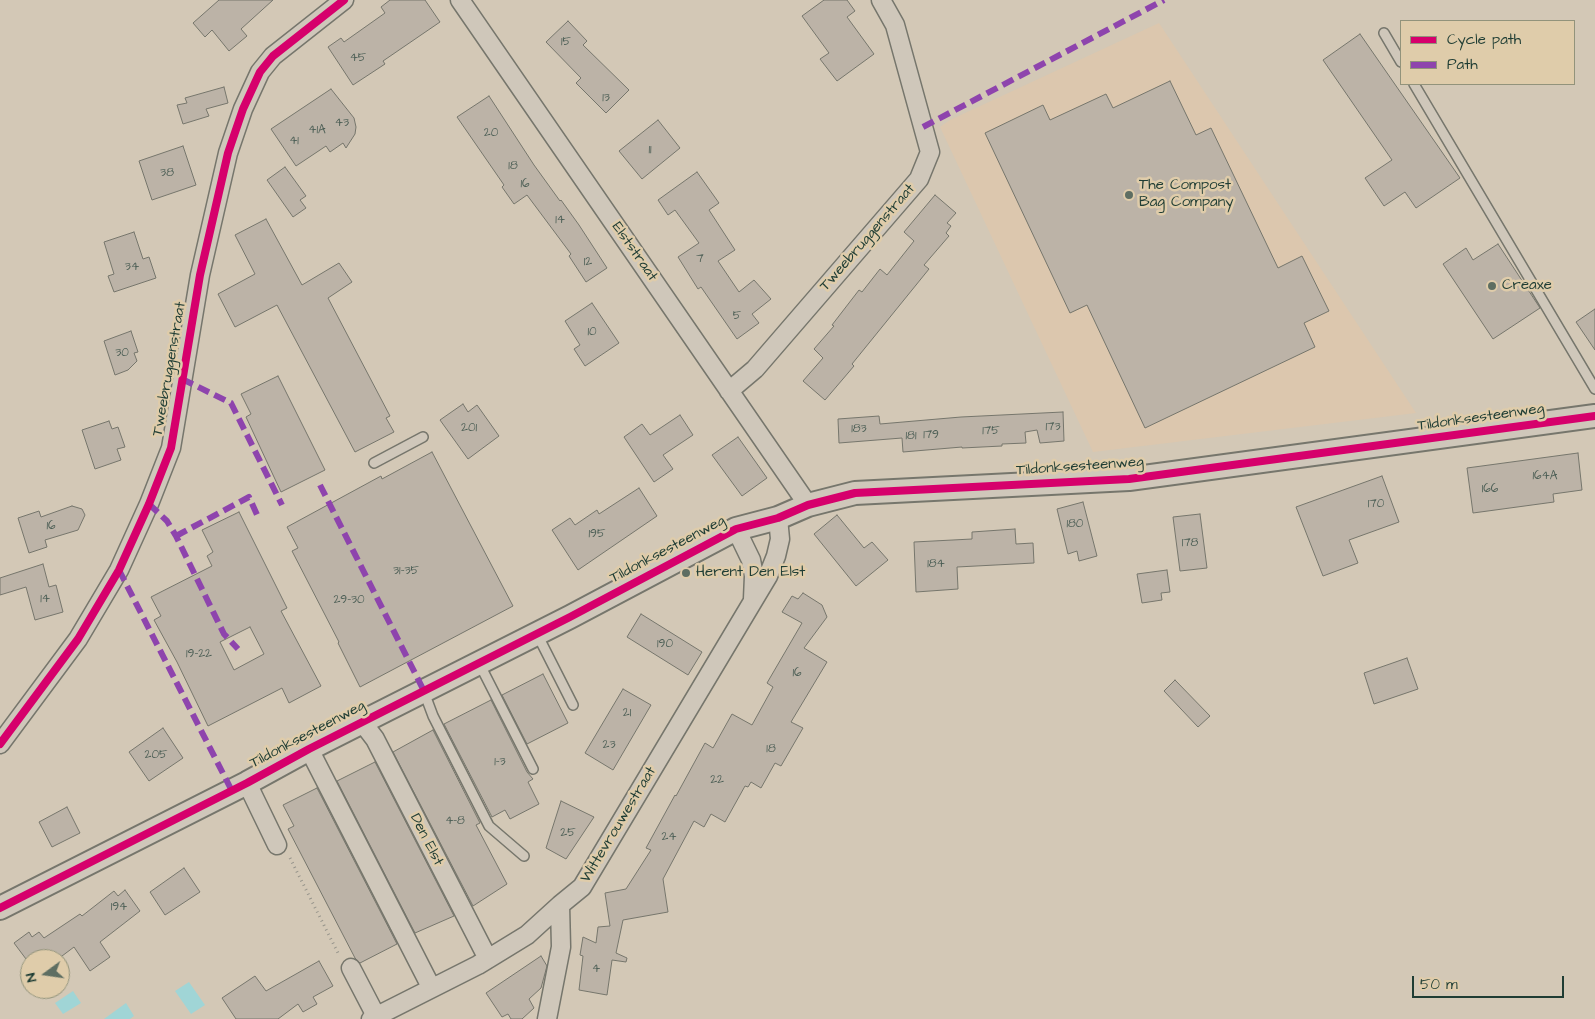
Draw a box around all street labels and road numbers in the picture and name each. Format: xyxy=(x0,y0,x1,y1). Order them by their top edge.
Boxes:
street label: Tweebruggenstraat xyxy=(816,181,920,295)
street label: Elststraat xyxy=(607,219,661,285)
street label: Tweebruggenstraat xyxy=(149,300,191,438)
street label: Tildonksesteenweg xyxy=(1416,400,1546,436)
street label: Tildonksesteenweg xyxy=(1016,454,1144,480)
street label: Tildonksesteenweg xyxy=(607,512,729,588)
street label: Tildonksesteenweg xyxy=(247,697,369,773)
street label: Wittevrouwestraat xyxy=(577,764,661,886)
street label: Den Elst xyxy=(405,811,447,869)

